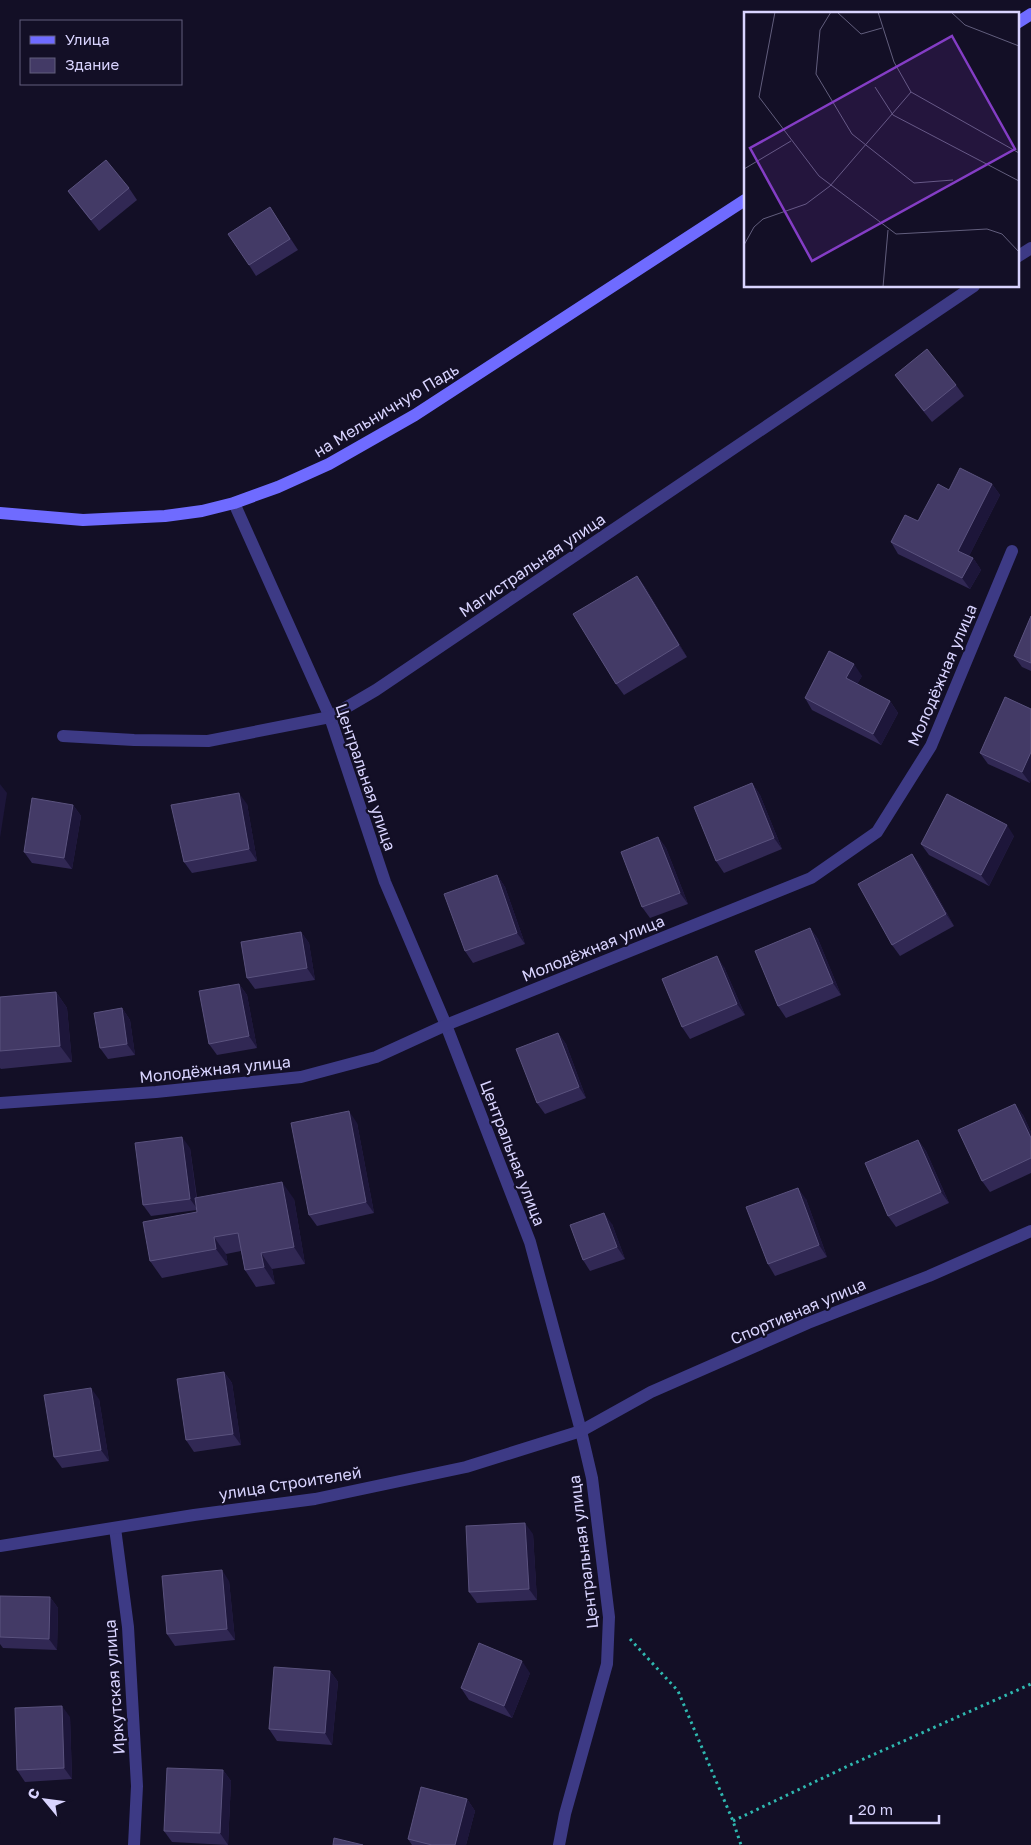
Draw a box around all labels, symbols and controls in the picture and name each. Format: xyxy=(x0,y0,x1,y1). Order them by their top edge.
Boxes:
inset map xyxy=(744,12,1018,288)
legend xyxy=(20,20,182,85)
text: Улица xyxy=(65,30,110,48)
text: Здание xyxy=(65,55,119,73)
street label: на Мельничную Падь xyxy=(310,359,462,461)
street label: Магистральная улица xyxy=(455,509,609,621)
street label: Молодёжная улица xyxy=(903,601,981,749)
street label: Центральная улица xyxy=(331,701,401,853)
street label: Молодёжная улица xyxy=(519,910,667,986)
street label: Молодёжная улица xyxy=(138,1051,292,1087)
street label: Центральная улица xyxy=(476,1077,550,1229)
street label: Спортивная улица xyxy=(727,1273,869,1349)
street label: улица Строителей xyxy=(217,1462,363,1504)
street label: Центральная улица xyxy=(564,1474,602,1630)
street label: Иркутская улица xyxy=(99,1619,129,1755)
north arrow xyxy=(20,1775,70,1825)
text: С xyxy=(23,1785,43,1802)
scale bar xyxy=(851,1792,938,1824)
text: 20 m xyxy=(858,1800,893,1818)

